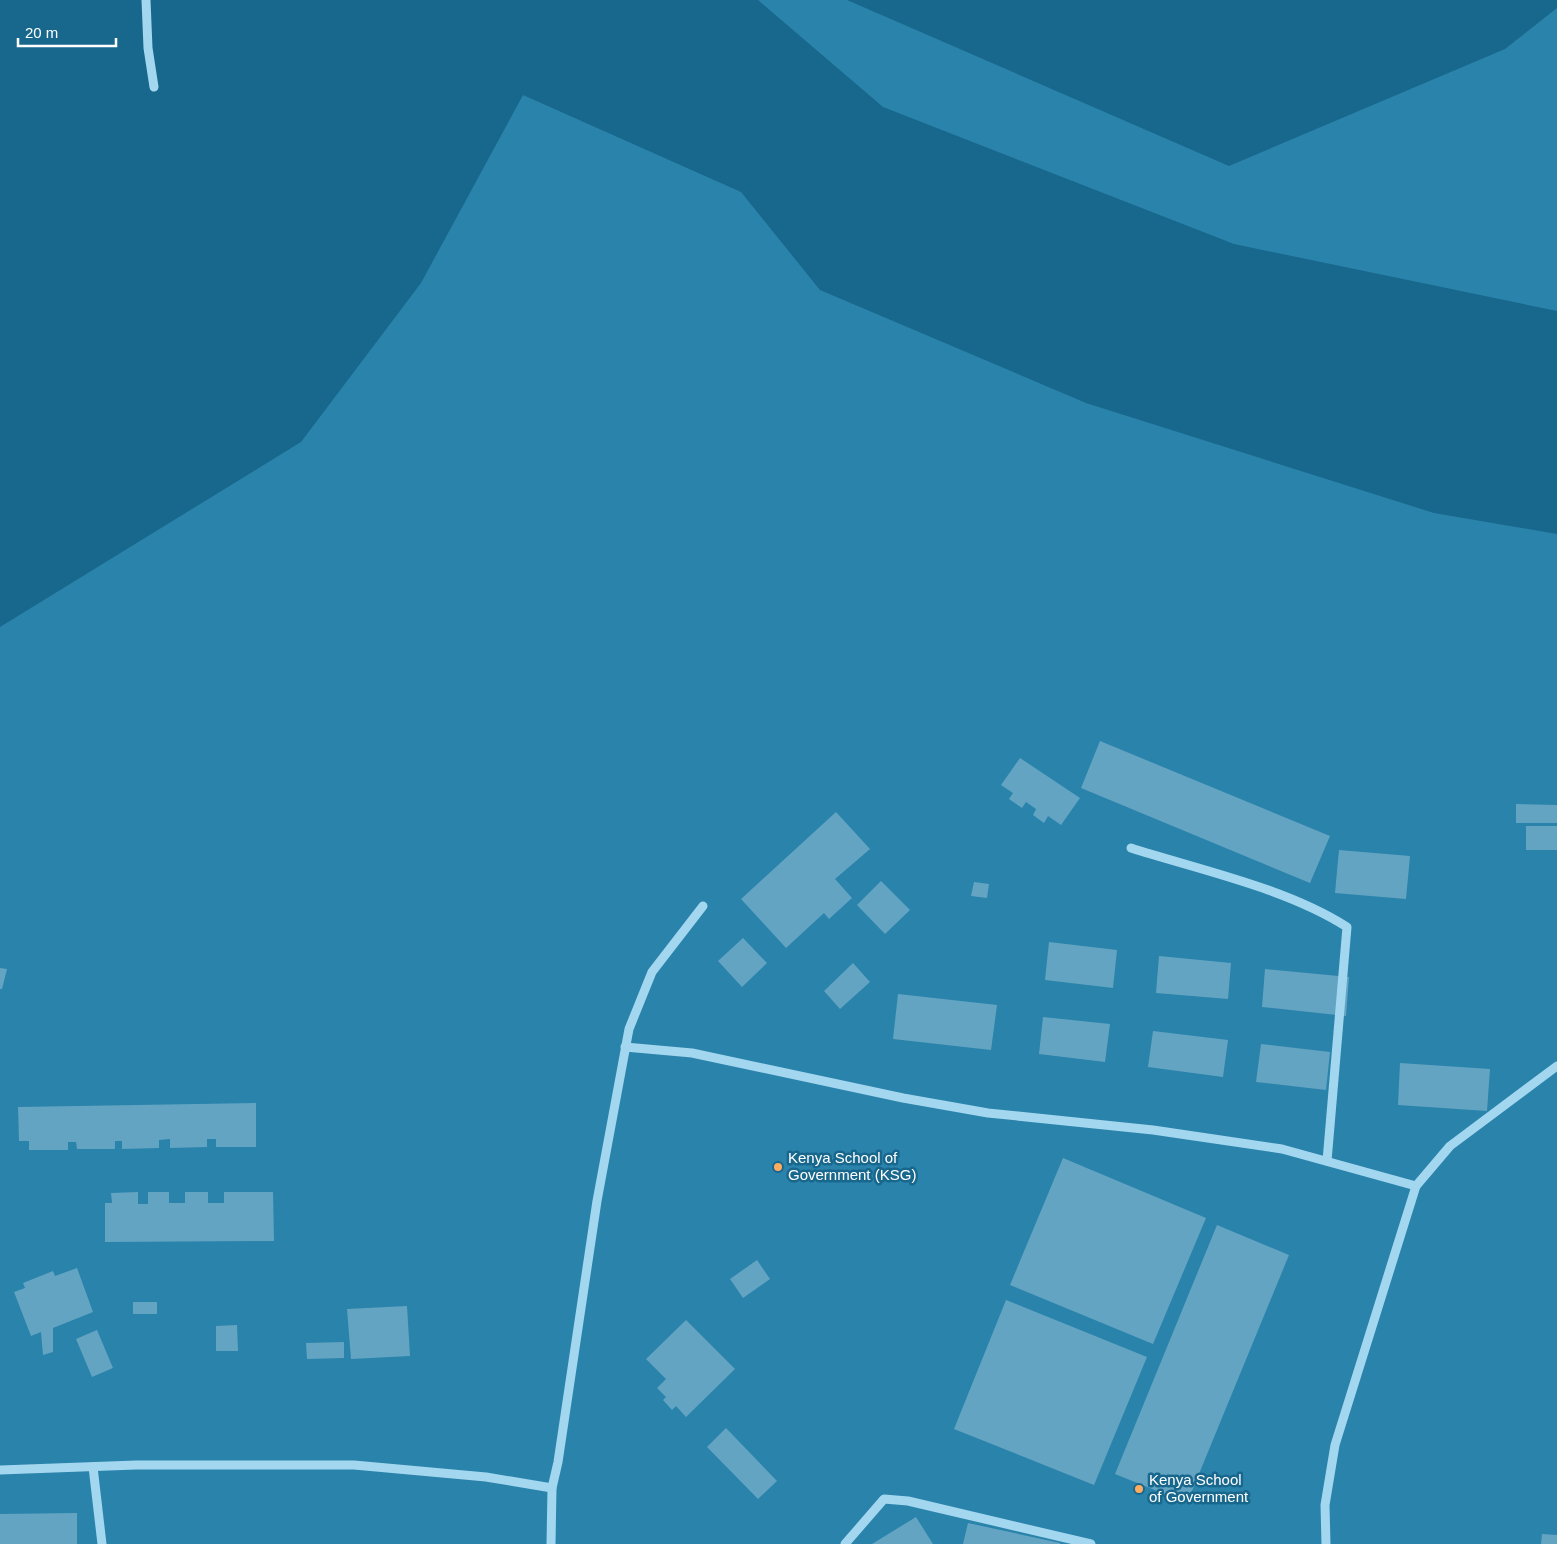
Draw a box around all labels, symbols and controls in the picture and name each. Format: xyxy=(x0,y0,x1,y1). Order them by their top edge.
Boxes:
scale bar xyxy=(18,15,115,47)
text: 20 m xyxy=(25,24,58,41)
place label: Kenya School of Government (KSG) xyxy=(788,1149,916,1183)
marker: Kenya School of Government (KSG) xyxy=(772,1161,784,1173)
place label: Kenya School of Government xyxy=(1149,1471,1249,1505)
marker: Kenya School of Government xyxy=(1133,1483,1145,1495)

